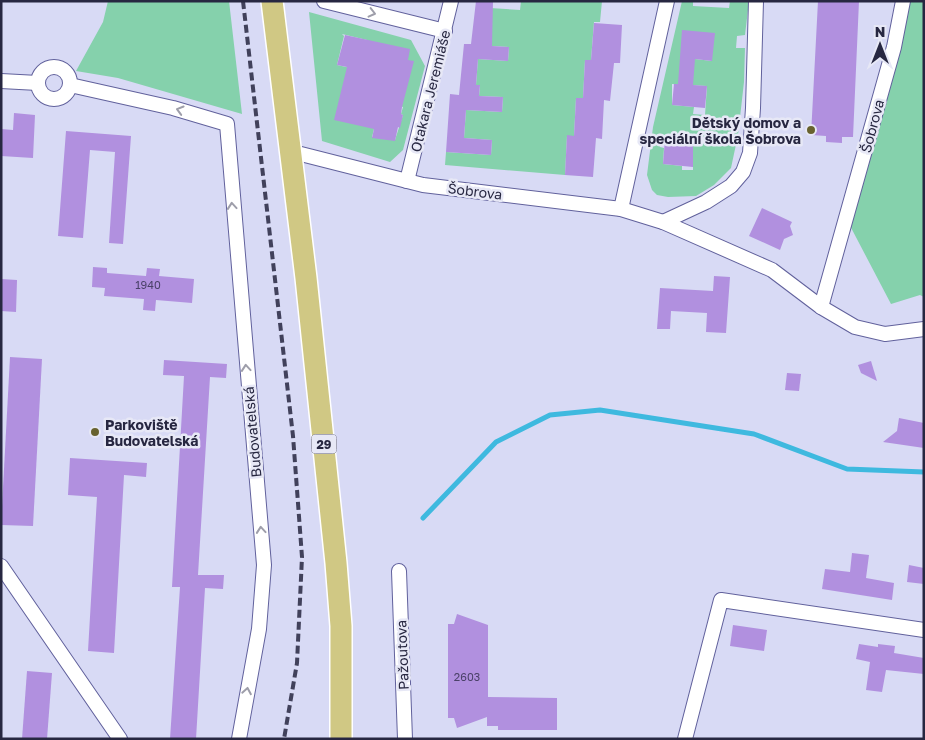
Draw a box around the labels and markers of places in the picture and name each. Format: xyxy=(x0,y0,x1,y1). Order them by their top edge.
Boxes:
place label: Dětský domov a speciální škola Šobrova xyxy=(640,114,801,147)
marker: Dětský domov a speciální škola Šobrova xyxy=(805,124,817,136)
place label: Parkoviště Budovatelská xyxy=(105,416,198,449)
marker: Parkoviště Budovatelská xyxy=(89,426,101,438)

